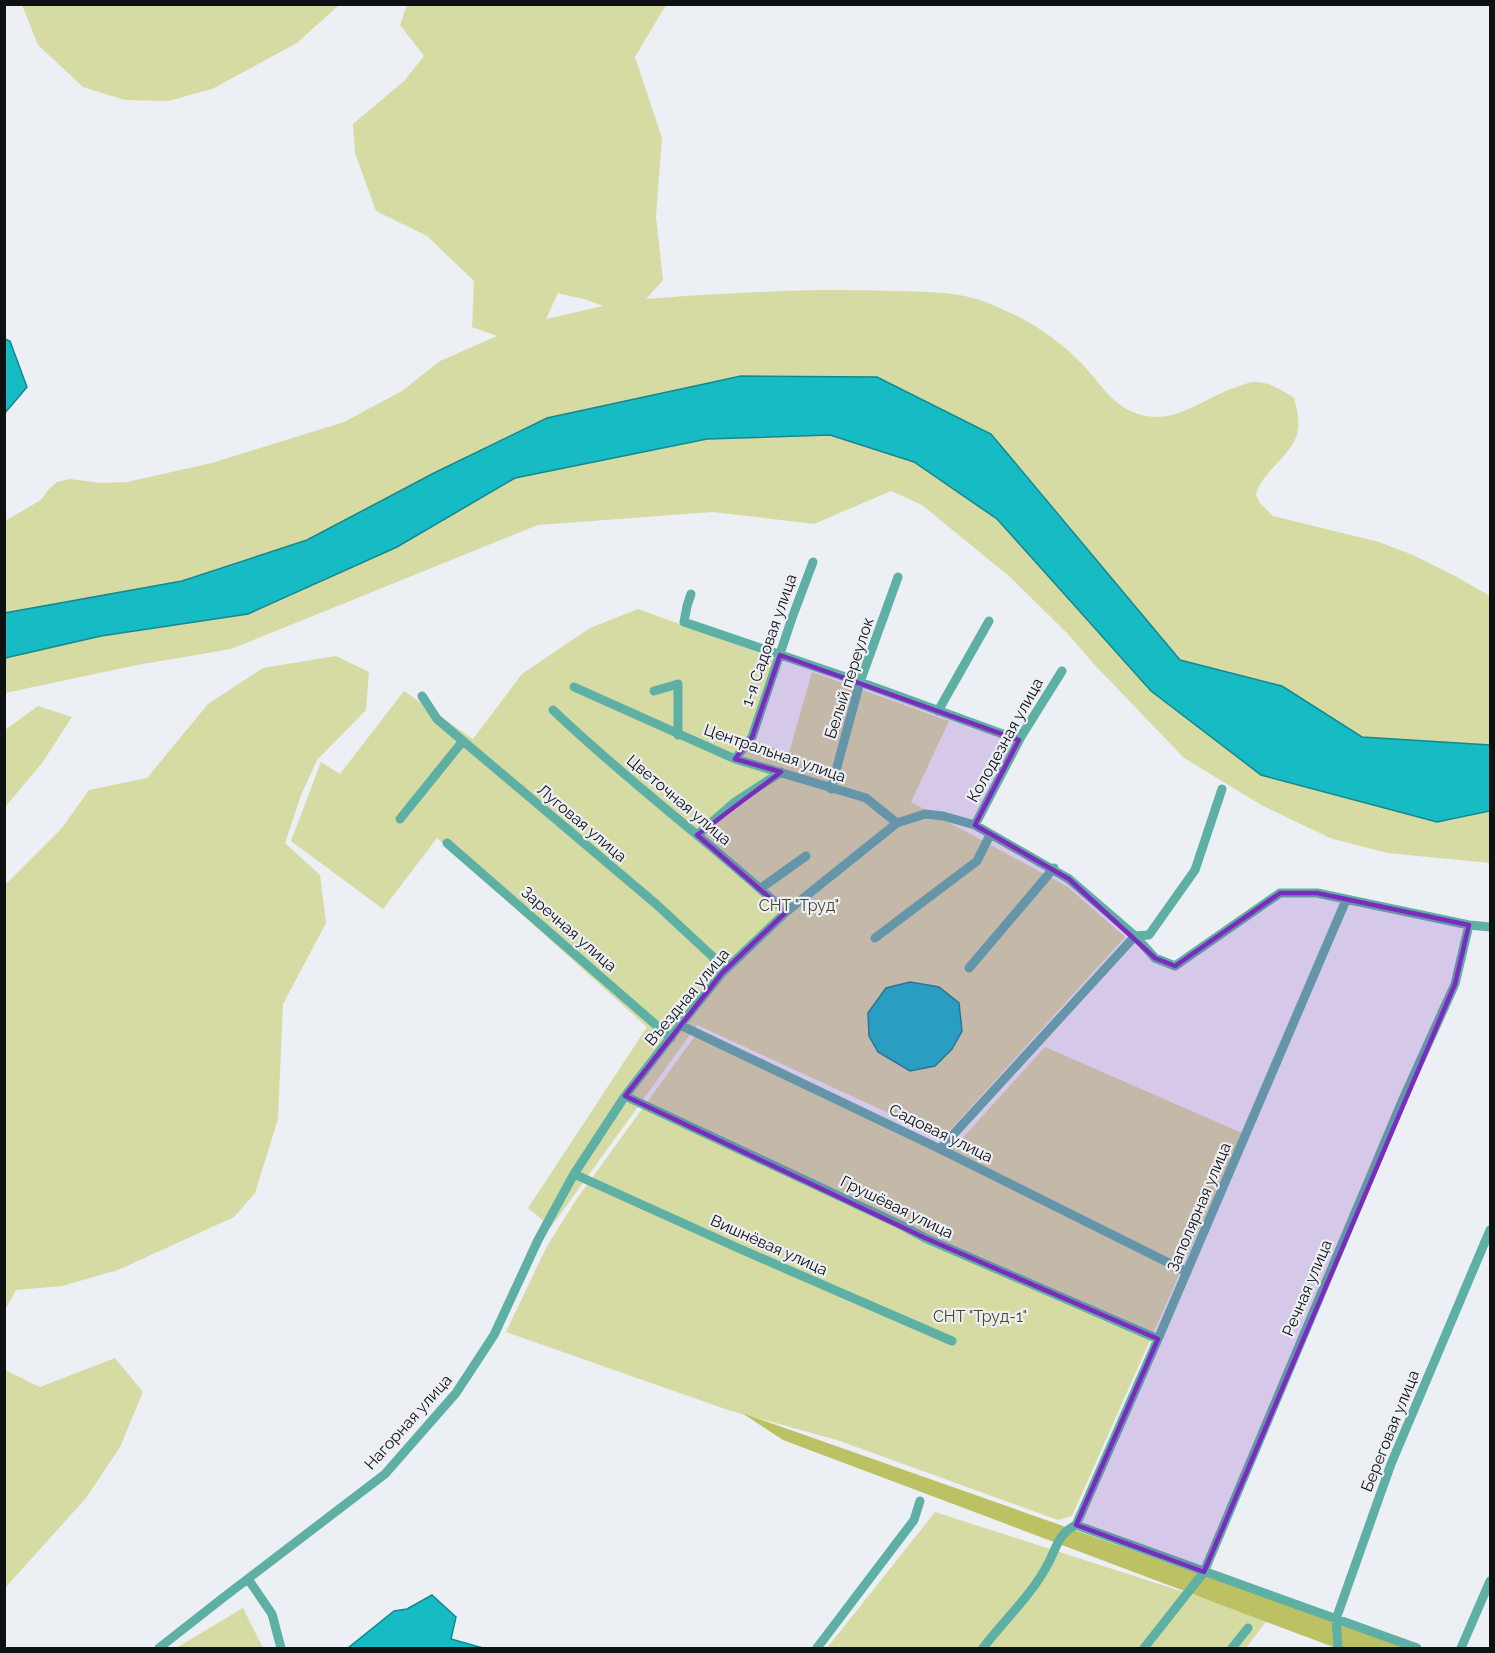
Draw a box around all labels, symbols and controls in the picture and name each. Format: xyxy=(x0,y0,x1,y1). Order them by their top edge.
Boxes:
street label: 1-я Садовая улица xyxy=(737,571,801,709)
street label: Белый переулок xyxy=(820,615,878,741)
street label: Колодезная улица xyxy=(963,675,1047,805)
street label: Центральная улица xyxy=(702,720,848,786)
street label: Цветочная улица xyxy=(623,751,735,849)
street label: Луговая улица xyxy=(533,780,631,866)
street label: Заречная улица xyxy=(517,882,621,976)
park label: СНТ "Труд" xyxy=(759,896,839,915)
street label: Въездная улица xyxy=(641,944,733,1050)
street label: Садовая улица xyxy=(886,1100,996,1166)
street label: Заполярная улица xyxy=(1163,1140,1235,1274)
street label: Грушёвая улица xyxy=(837,1171,957,1243)
street label: Вишнёвая улица xyxy=(708,1211,830,1279)
street label: Речная улица xyxy=(1278,1237,1336,1339)
park label: СНТ "Труд-1" xyxy=(933,1307,1027,1326)
street label: Береговая улица xyxy=(1357,1367,1423,1495)
street label: Нагорная улица xyxy=(360,1370,456,1474)

